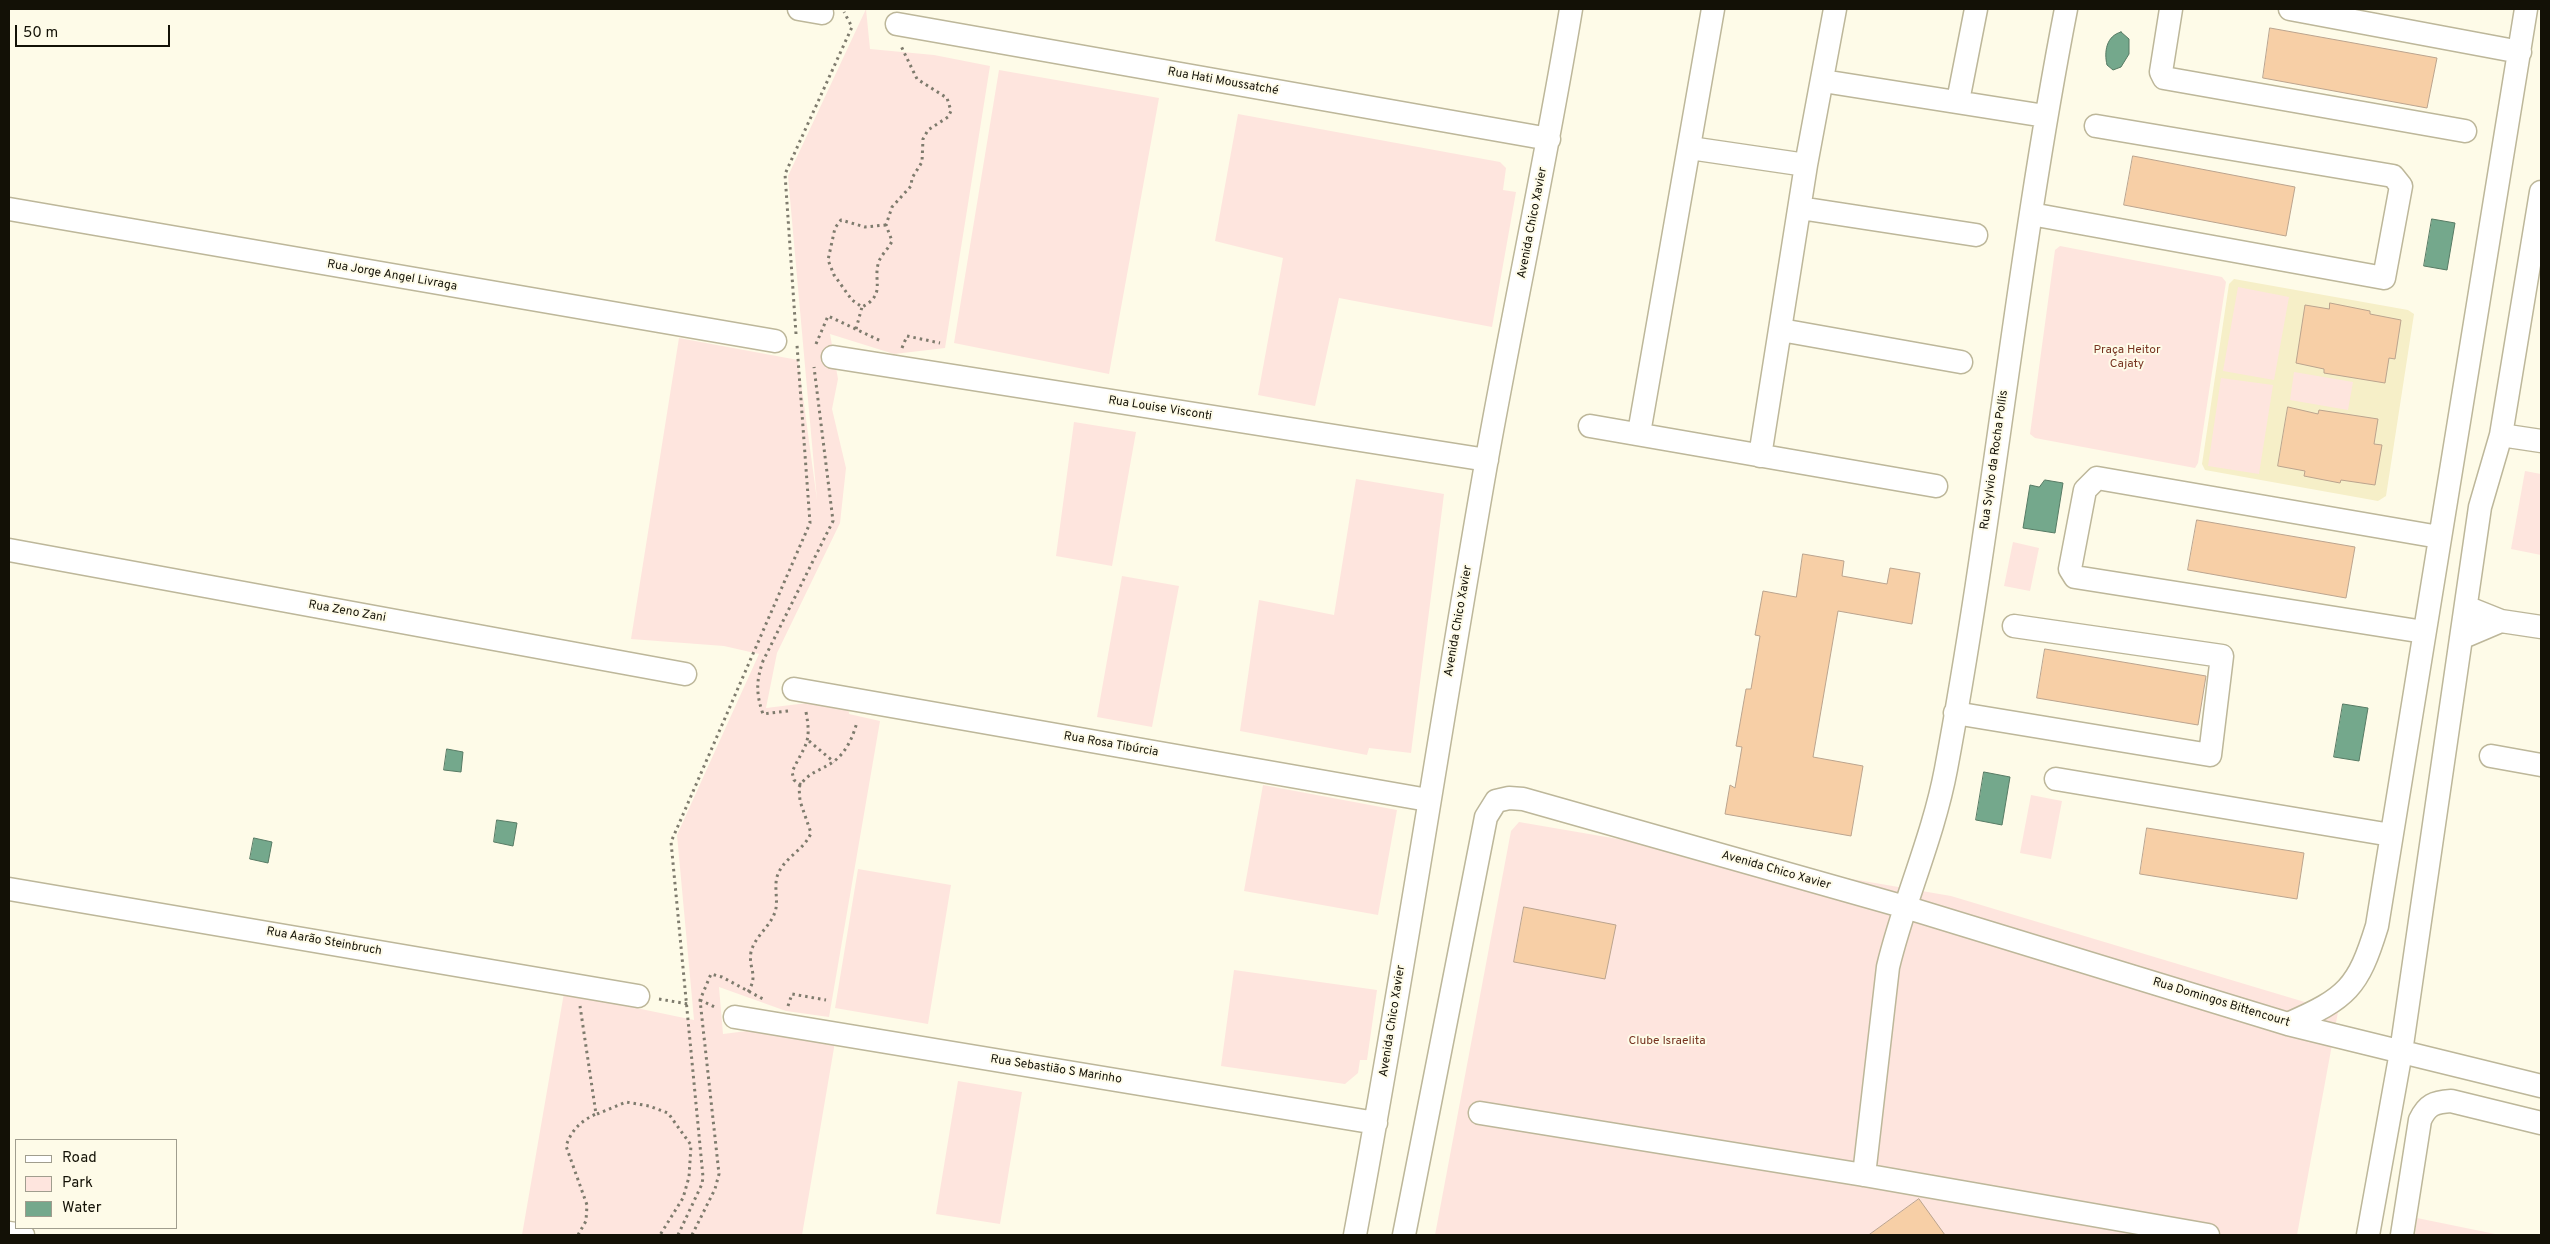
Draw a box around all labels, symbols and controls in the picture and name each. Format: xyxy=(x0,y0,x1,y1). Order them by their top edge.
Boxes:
scale bar xyxy=(18,15,172,47)
text: 50 m xyxy=(23,24,58,43)
street label: Rua Hati Moussatché xyxy=(1166,65,1280,99)
street label: Avenida Chico Xavier xyxy=(1515,166,1551,280)
street label: Rua Jorge Angel Livraga xyxy=(326,257,458,295)
park label: Praça Heitor Cajaty xyxy=(2093,344,2161,372)
street label: Rua Sylvio da Rocha Pollis xyxy=(1978,389,2012,531)
street label: Rua Louise Visconti xyxy=(1107,394,1213,424)
street label: Avenida Chico Xavier xyxy=(1442,564,1476,678)
street label: Rua Zeno Zani xyxy=(307,598,387,626)
street label: Rua Rosa Tibúrcia xyxy=(1063,730,1159,760)
street label: Avenida Chico Xavier xyxy=(1720,849,1832,893)
street label: Rua Aarão Steinbruch xyxy=(265,925,383,959)
street label: Avenida Chico Xavier xyxy=(1377,964,1409,1078)
street label: Rua Domingos Bittencourt xyxy=(2151,975,2291,1031)
park label: Clube Israelita xyxy=(1629,1035,1705,1049)
street label: Rua Sebastião S Marinho xyxy=(989,1052,1123,1088)
legend xyxy=(15,1139,178,1229)
text: Road xyxy=(62,1149,97,1168)
text: Park xyxy=(62,1174,93,1193)
text: Water xyxy=(62,1199,101,1218)

